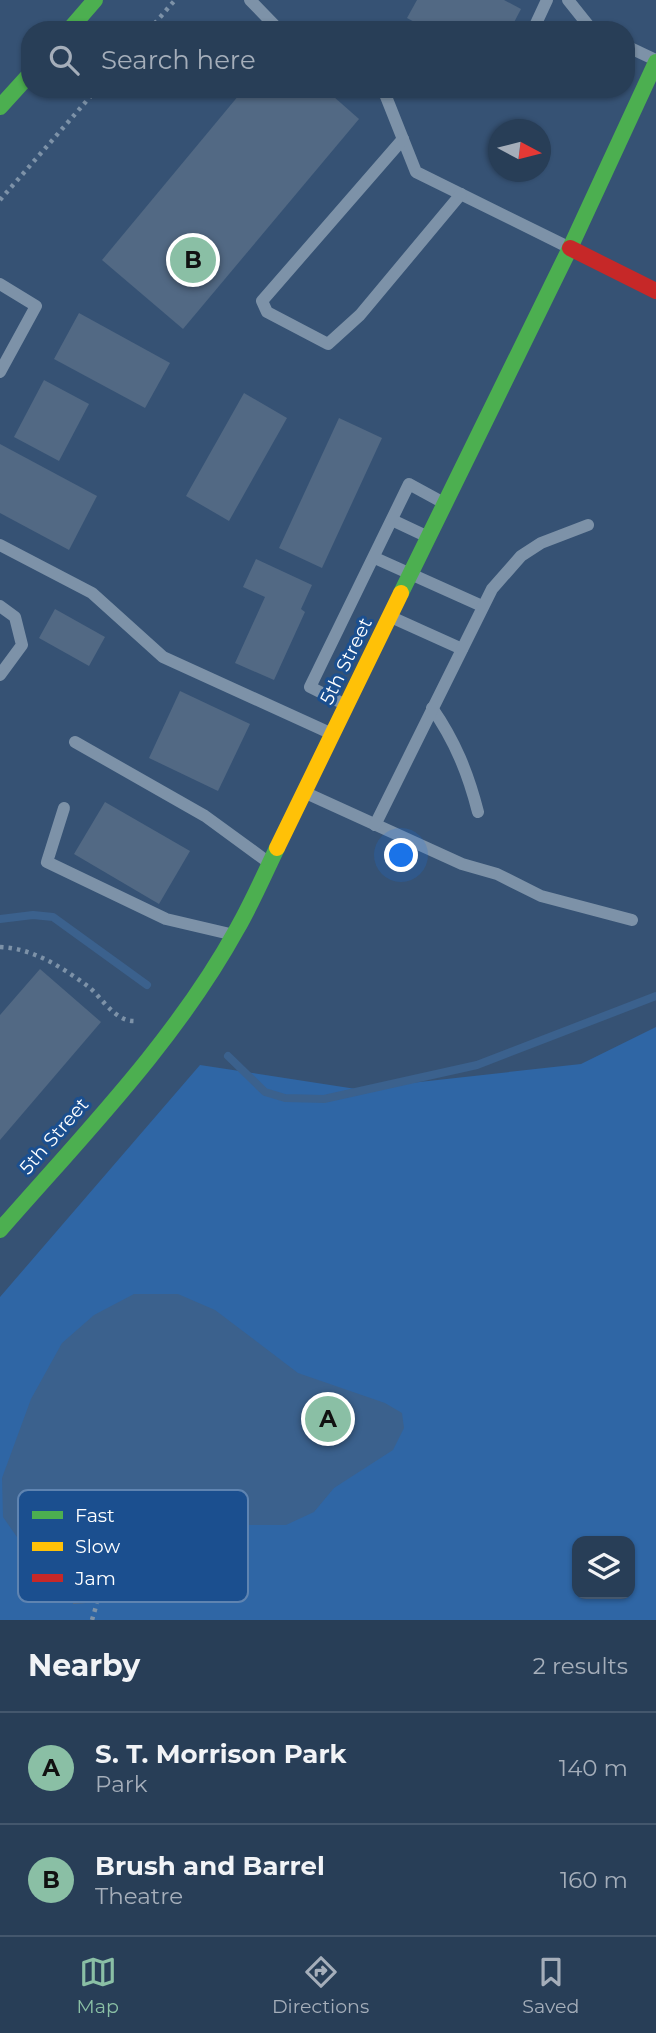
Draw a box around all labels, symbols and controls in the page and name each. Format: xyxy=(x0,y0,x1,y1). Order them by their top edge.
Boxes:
search box xyxy=(21,21,635,98)
icon: search xyxy=(45,41,83,79)
text: Search here xyxy=(101,44,256,76)
north arrow xyxy=(488,119,551,182)
pin: B xyxy=(170,234,216,286)
street label: 5th Street xyxy=(315,614,377,708)
your location xyxy=(384,838,418,872)
street label: 5th Street xyxy=(15,1093,94,1179)
pin: A xyxy=(305,1393,351,1445)
legend xyxy=(18,1490,248,1602)
text: Fast xyxy=(75,1504,115,1527)
text: Slow xyxy=(75,1535,120,1558)
map controls xyxy=(572,1536,635,1599)
button: layers xyxy=(572,1536,635,1599)
text: Jam xyxy=(74,1567,116,1590)
text: Nearby xyxy=(28,1647,140,1684)
text: 2 results xyxy=(533,1652,628,1680)
text: S. T. Morrison Park xyxy=(95,1738,347,1770)
text: A xyxy=(42,1754,60,1782)
text: 140 m xyxy=(559,1754,628,1782)
text: Park xyxy=(95,1770,148,1798)
text: Brush and Barrel xyxy=(95,1850,325,1882)
text: B xyxy=(42,1866,60,1894)
text: 160 m xyxy=(560,1866,628,1894)
text: Theatre xyxy=(95,1882,183,1910)
tab: Map xyxy=(77,1953,119,2018)
tab: Directions xyxy=(272,1953,369,2018)
tab: Saved xyxy=(522,1953,579,2018)

